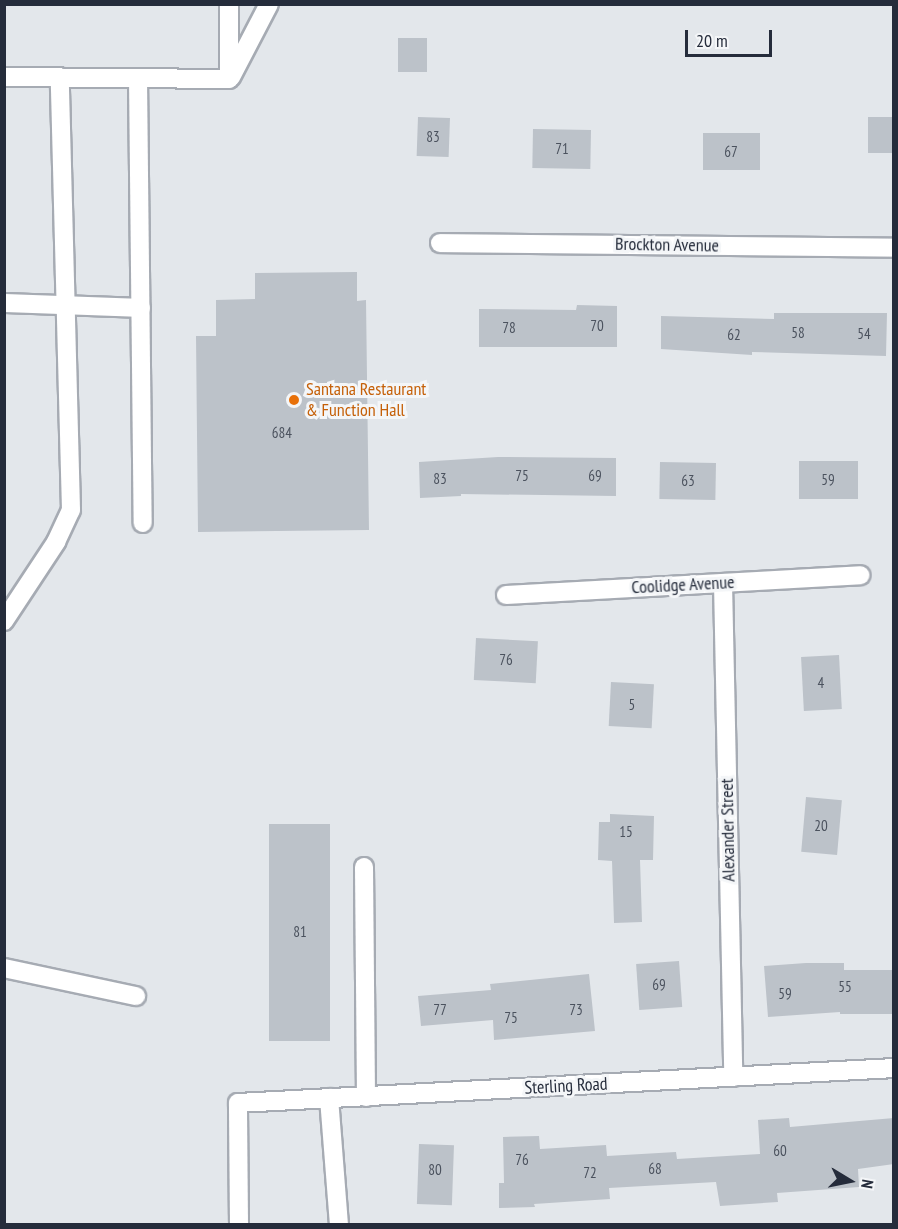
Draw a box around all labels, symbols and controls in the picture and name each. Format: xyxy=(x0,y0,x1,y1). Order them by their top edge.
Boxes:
scale bar xyxy=(688,18,775,56)
text: 20 m xyxy=(696,29,728,52)
house number: 83 xyxy=(426,128,440,146)
house number: 71 xyxy=(555,140,569,158)
house number: 67 xyxy=(724,143,738,161)
street label: Brockton Avenue xyxy=(615,233,719,257)
house number: 70 xyxy=(590,317,604,335)
house number: 78 xyxy=(502,319,516,337)
house number: 58 xyxy=(791,324,805,342)
house number: 54 xyxy=(857,325,871,343)
house number: 62 xyxy=(727,326,741,344)
place label: Santana Restaurant & Function Hall xyxy=(306,379,426,422)
marker: Santana Restaurant & Function Hall xyxy=(287,393,301,407)
house number: 684 xyxy=(272,424,292,442)
house number: 75 xyxy=(515,467,529,485)
house number: 69 xyxy=(588,467,602,485)
house number: 83 xyxy=(433,470,447,488)
house number: 59 xyxy=(821,471,835,489)
house number: 63 xyxy=(681,472,695,490)
street label: Coolidge Avenue xyxy=(631,572,735,598)
house number: 76 xyxy=(499,651,513,669)
house number: 4 xyxy=(818,674,824,692)
house number: 5 xyxy=(629,696,635,714)
street label: Alexander Street xyxy=(716,778,740,882)
house number: 20 xyxy=(814,817,828,835)
house number: 15 xyxy=(619,823,633,841)
house number: 81 xyxy=(293,923,307,941)
house number: 69 xyxy=(652,976,666,994)
house number: 55 xyxy=(838,978,852,996)
house number: 59 xyxy=(778,985,792,1003)
house number: 77 xyxy=(433,1001,447,1019)
house number: 73 xyxy=(569,1001,583,1019)
house number: 75 xyxy=(504,1009,518,1027)
street label: Sterling Road xyxy=(524,1073,608,1099)
house number: 60 xyxy=(773,1142,787,1160)
house number: 76 xyxy=(515,1151,529,1169)
north arrow xyxy=(820,1151,880,1211)
house number: 68 xyxy=(648,1160,662,1178)
house number: 80 xyxy=(428,1161,442,1179)
house number: 72 xyxy=(583,1164,597,1182)
text: N xyxy=(857,1178,878,1190)

